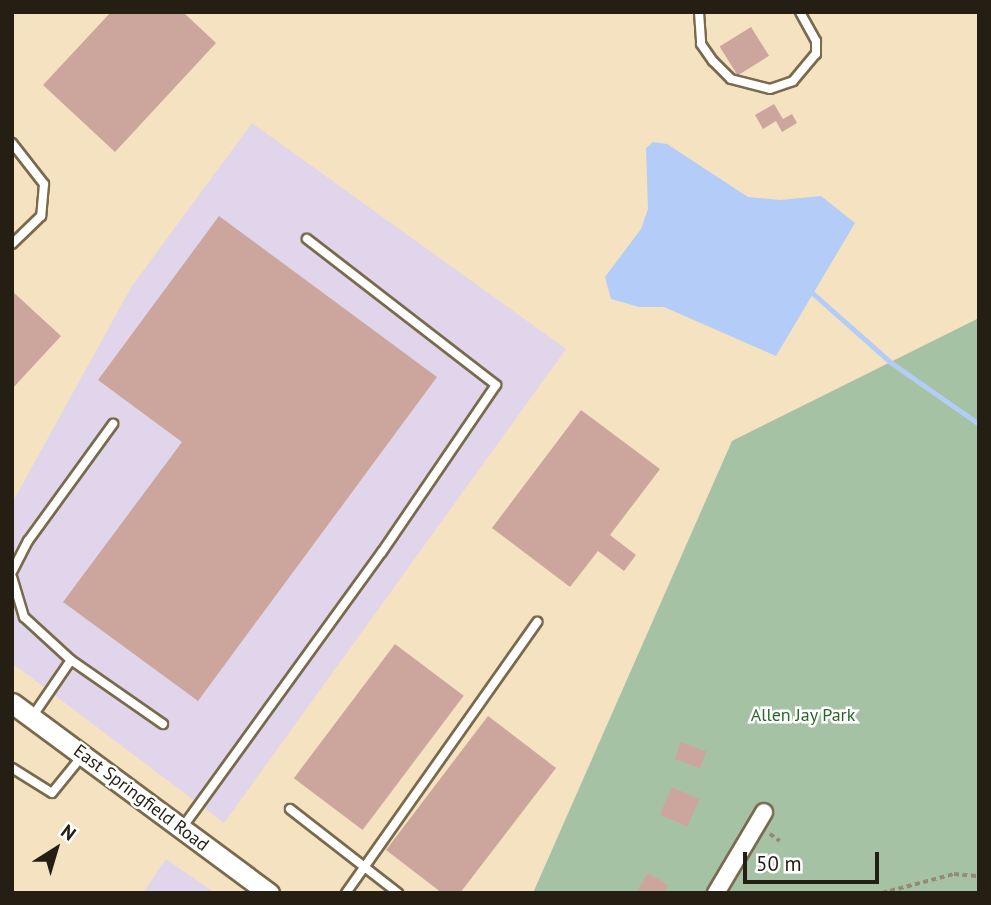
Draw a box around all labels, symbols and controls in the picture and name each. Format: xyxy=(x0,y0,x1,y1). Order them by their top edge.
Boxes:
park label: Allen Jay Park xyxy=(750,704,856,726)
street label: East Springfield Road xyxy=(69,740,213,856)
north arrow xyxy=(21,814,91,884)
text: N xyxy=(56,819,81,846)
scale bar xyxy=(746,838,883,882)
text: 50 m xyxy=(756,850,802,877)

